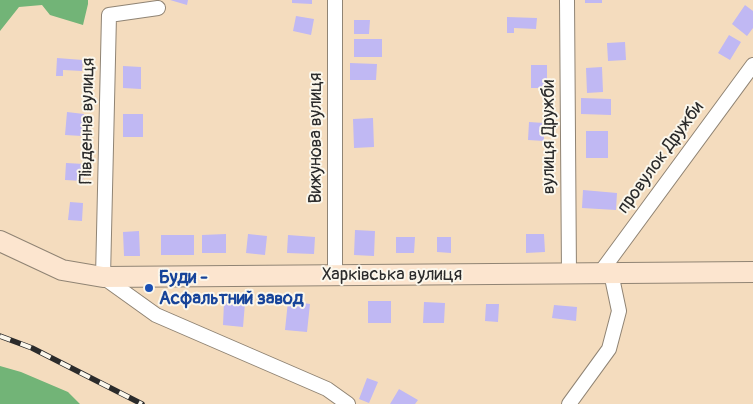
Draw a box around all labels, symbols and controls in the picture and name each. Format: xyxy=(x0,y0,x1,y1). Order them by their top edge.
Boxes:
street label: Південна вулиця xyxy=(76,58,100,184)
street label: Вижунова вулиця xyxy=(305,73,327,203)
street label: вулиця Дружби xyxy=(538,80,560,194)
street label: провулок Дружби xyxy=(613,98,709,218)
street label: Харківська вулиця xyxy=(322,264,462,286)
place label: Буди - Асфальтний завод xyxy=(159,267,304,310)
marker: Буди - Асфальтний завод xyxy=(143,282,155,294)

